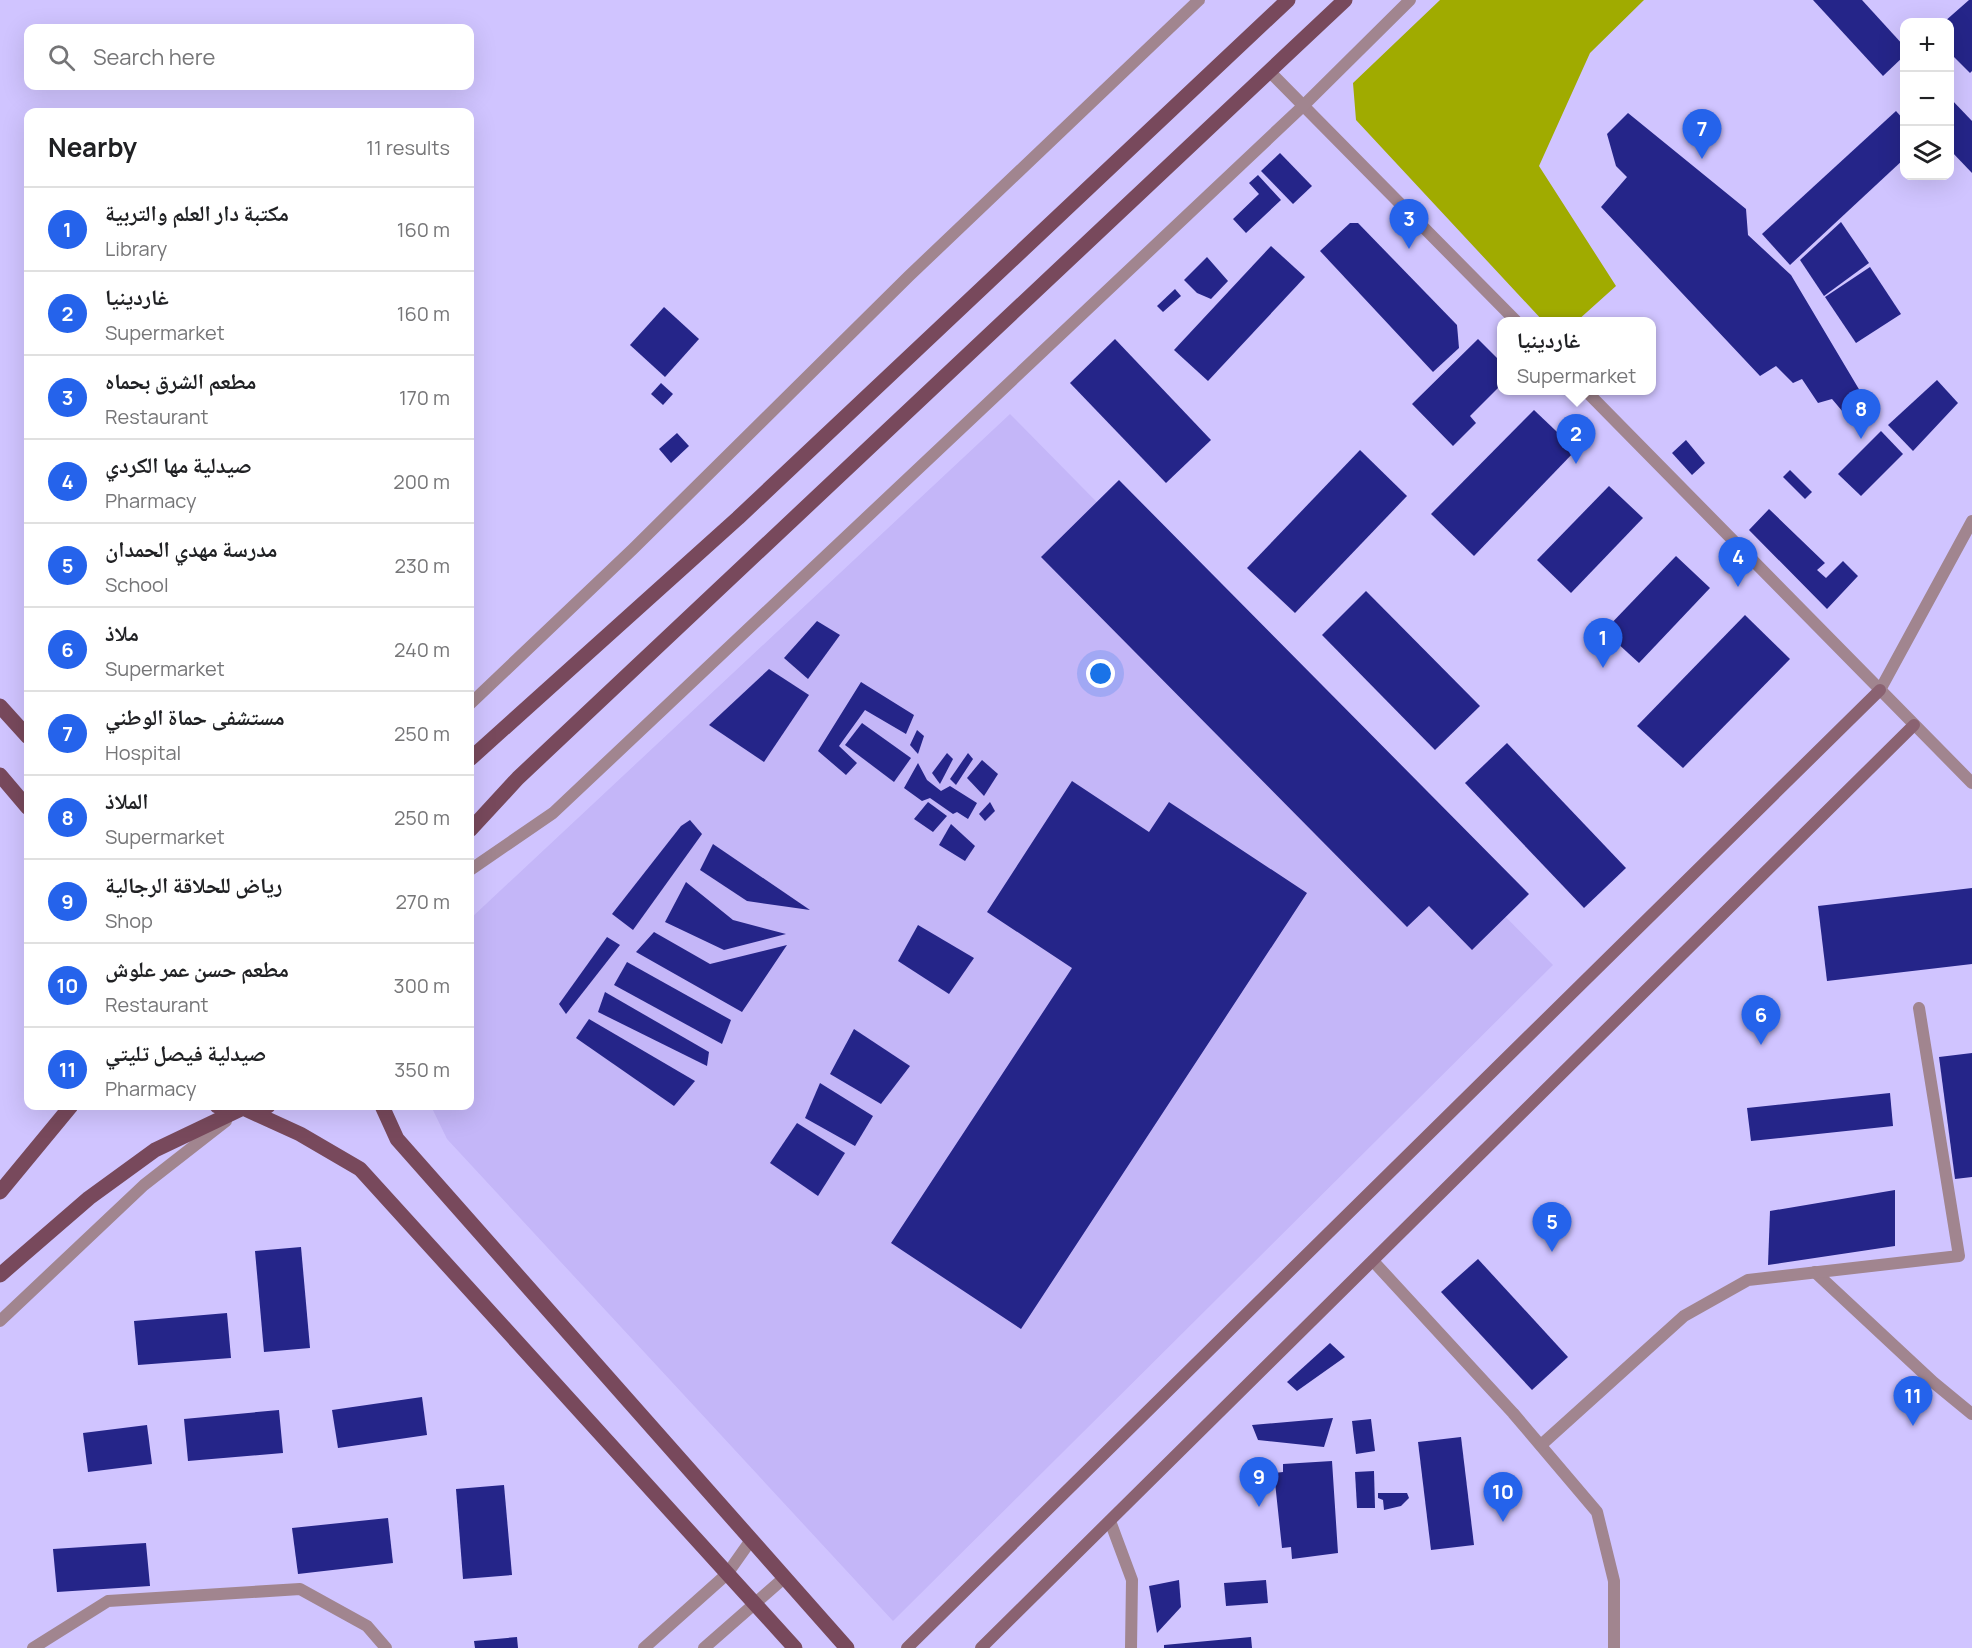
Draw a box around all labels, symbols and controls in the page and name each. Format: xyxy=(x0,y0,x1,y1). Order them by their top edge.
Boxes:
map controls xyxy=(1900,18,1954,180)
button: + xyxy=(1900,18,1954,72)
search box xyxy=(24,24,474,90)
icon: search xyxy=(45,41,78,74)
text: Search here xyxy=(93,42,215,72)
button: − xyxy=(1900,72,1954,126)
pin: 7 xyxy=(1682,110,1722,159)
button: layers xyxy=(1900,126,1954,180)
text: Nearby xyxy=(48,129,137,165)
text: 11 results xyxy=(366,134,450,161)
text: مكتبة دار العلم والتربية xyxy=(105,198,289,228)
pin: 3 xyxy=(1390,200,1428,249)
text: 1 xyxy=(63,216,72,243)
text: 160 m xyxy=(397,216,450,243)
text: Library xyxy=(105,235,167,262)
text: غاردينيا xyxy=(105,282,169,312)
text: 2 xyxy=(62,300,73,327)
text: 160 m xyxy=(397,300,450,327)
popup xyxy=(1497,317,1656,395)
text: Supermarket xyxy=(105,319,225,346)
text: غاردينيا xyxy=(1517,325,1580,355)
text: Supermarket xyxy=(1517,362,1636,389)
text: مطعم الشرق بحماه xyxy=(105,366,256,396)
text: 3 xyxy=(62,384,73,411)
text: 170 m xyxy=(399,384,450,411)
pin: 8 xyxy=(1842,390,1880,439)
text: Restaurant xyxy=(105,403,209,430)
pin: 2 xyxy=(1556,414,1596,464)
text: صيدلية مها الكردي xyxy=(105,450,252,480)
text: 4 xyxy=(61,468,74,495)
text: 200 m xyxy=(393,468,450,495)
text: Pharmacy xyxy=(105,487,197,514)
text: مدرسة مهدي الحمدان xyxy=(105,534,277,564)
pin: 4 xyxy=(1718,538,1758,587)
text: 5 xyxy=(62,552,73,579)
text: 230 m xyxy=(394,552,450,579)
text: School xyxy=(105,571,169,598)
text: ملاذ xyxy=(105,618,139,648)
pin: 1 xyxy=(1584,618,1622,668)
text: 6 xyxy=(61,636,74,663)
text: 240 m xyxy=(394,636,450,663)
text: Supermarket xyxy=(105,655,225,682)
your location xyxy=(1086,659,1115,688)
text: مستشفى حماة الوطني xyxy=(105,702,285,732)
text: 7 xyxy=(62,720,73,747)
text: 250 m xyxy=(394,720,450,747)
text: Hospital xyxy=(105,739,181,766)
text: الملاذ xyxy=(105,786,149,816)
text: 8 xyxy=(61,804,74,831)
text: 250 m xyxy=(394,804,450,831)
text: Supermarket xyxy=(105,823,225,850)
text: رياض للحلاقة الرجالية xyxy=(105,870,282,900)
text: 9 xyxy=(61,888,74,915)
text: 270 m xyxy=(395,888,450,915)
text: Shop xyxy=(105,907,153,934)
text: مطعم حسن عمر علوش xyxy=(105,954,289,984)
text: 10 xyxy=(57,972,78,999)
text: 300 m xyxy=(394,972,450,999)
text: Restaurant xyxy=(105,991,209,1018)
pin: 6 xyxy=(1742,996,1780,1045)
text: صيدلية فيصل تليتي xyxy=(105,1038,266,1068)
text: 11 xyxy=(59,1056,76,1083)
text: 350 m xyxy=(394,1056,450,1083)
text: Pharmacy xyxy=(105,1075,197,1102)
pin: 5 xyxy=(1532,1202,1572,1252)
pin: 11 xyxy=(1894,1376,1932,1426)
pin: 9 xyxy=(1240,1458,1278,1507)
pin: 10 xyxy=(1484,1472,1522,1522)

